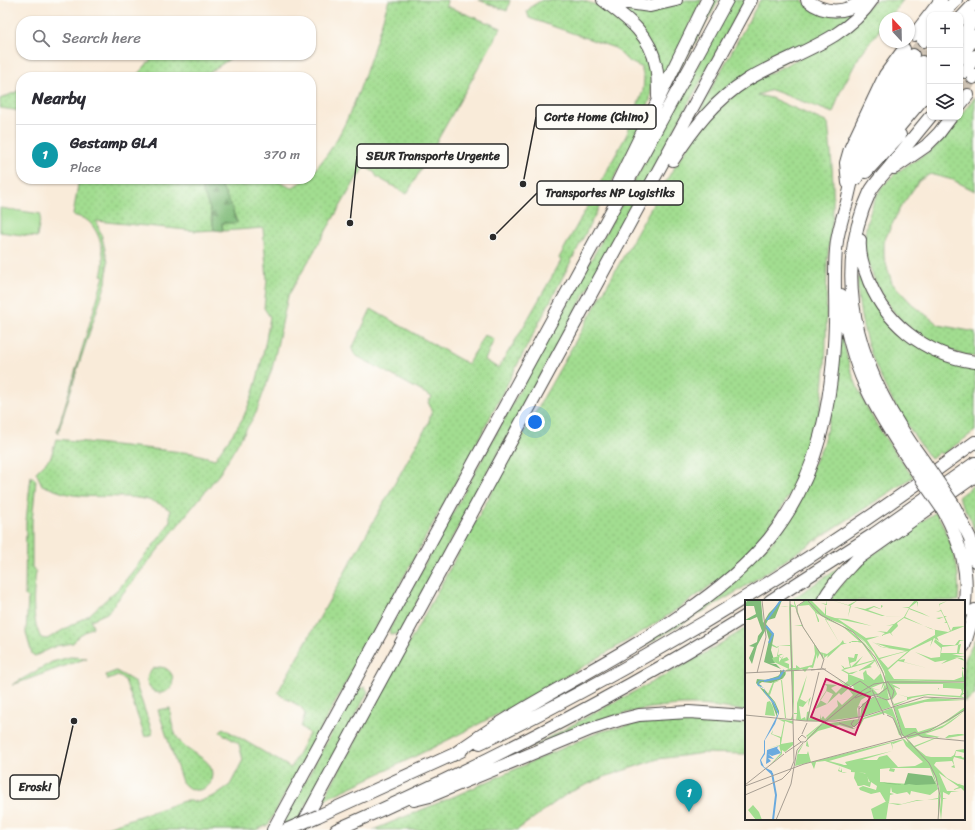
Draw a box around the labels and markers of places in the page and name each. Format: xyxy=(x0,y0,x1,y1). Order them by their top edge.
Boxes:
callout: Corte Home (Chino) xyxy=(536,105,656,129)
callout: SEUR Transporte Urgente xyxy=(357,144,508,168)
callout: Transportes NP Logistiks xyxy=(537,181,683,205)
callout: Eroski xyxy=(10,775,59,799)
pin: 1 xyxy=(676,779,702,812)

